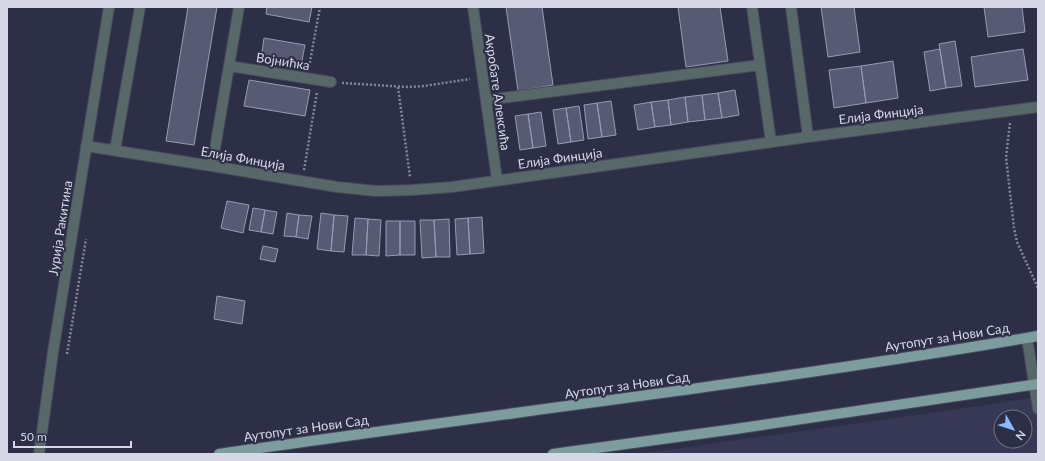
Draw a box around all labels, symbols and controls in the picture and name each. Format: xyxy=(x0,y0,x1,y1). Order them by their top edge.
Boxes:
street label: Акробате Алексића xyxy=(482,33,514,151)
street label: Војнићка xyxy=(255,49,311,73)
street label: Елија Финција xyxy=(838,101,924,127)
street label: Елија Финција xyxy=(200,143,286,173)
street label: Елија Финција xyxy=(517,144,603,172)
street label: Јурија Ракитина xyxy=(45,179,75,277)
street label: Аутопут за Нови Сад xyxy=(884,319,1010,355)
street label: Аутопут за Нови Сад xyxy=(564,368,690,402)
north arrow xyxy=(993,409,1033,449)
street label: Аутопут за Нови Сад xyxy=(243,411,369,445)
scale bar xyxy=(14,423,131,449)
text: N xyxy=(1013,428,1029,443)
text: 50 m xyxy=(20,429,47,444)

